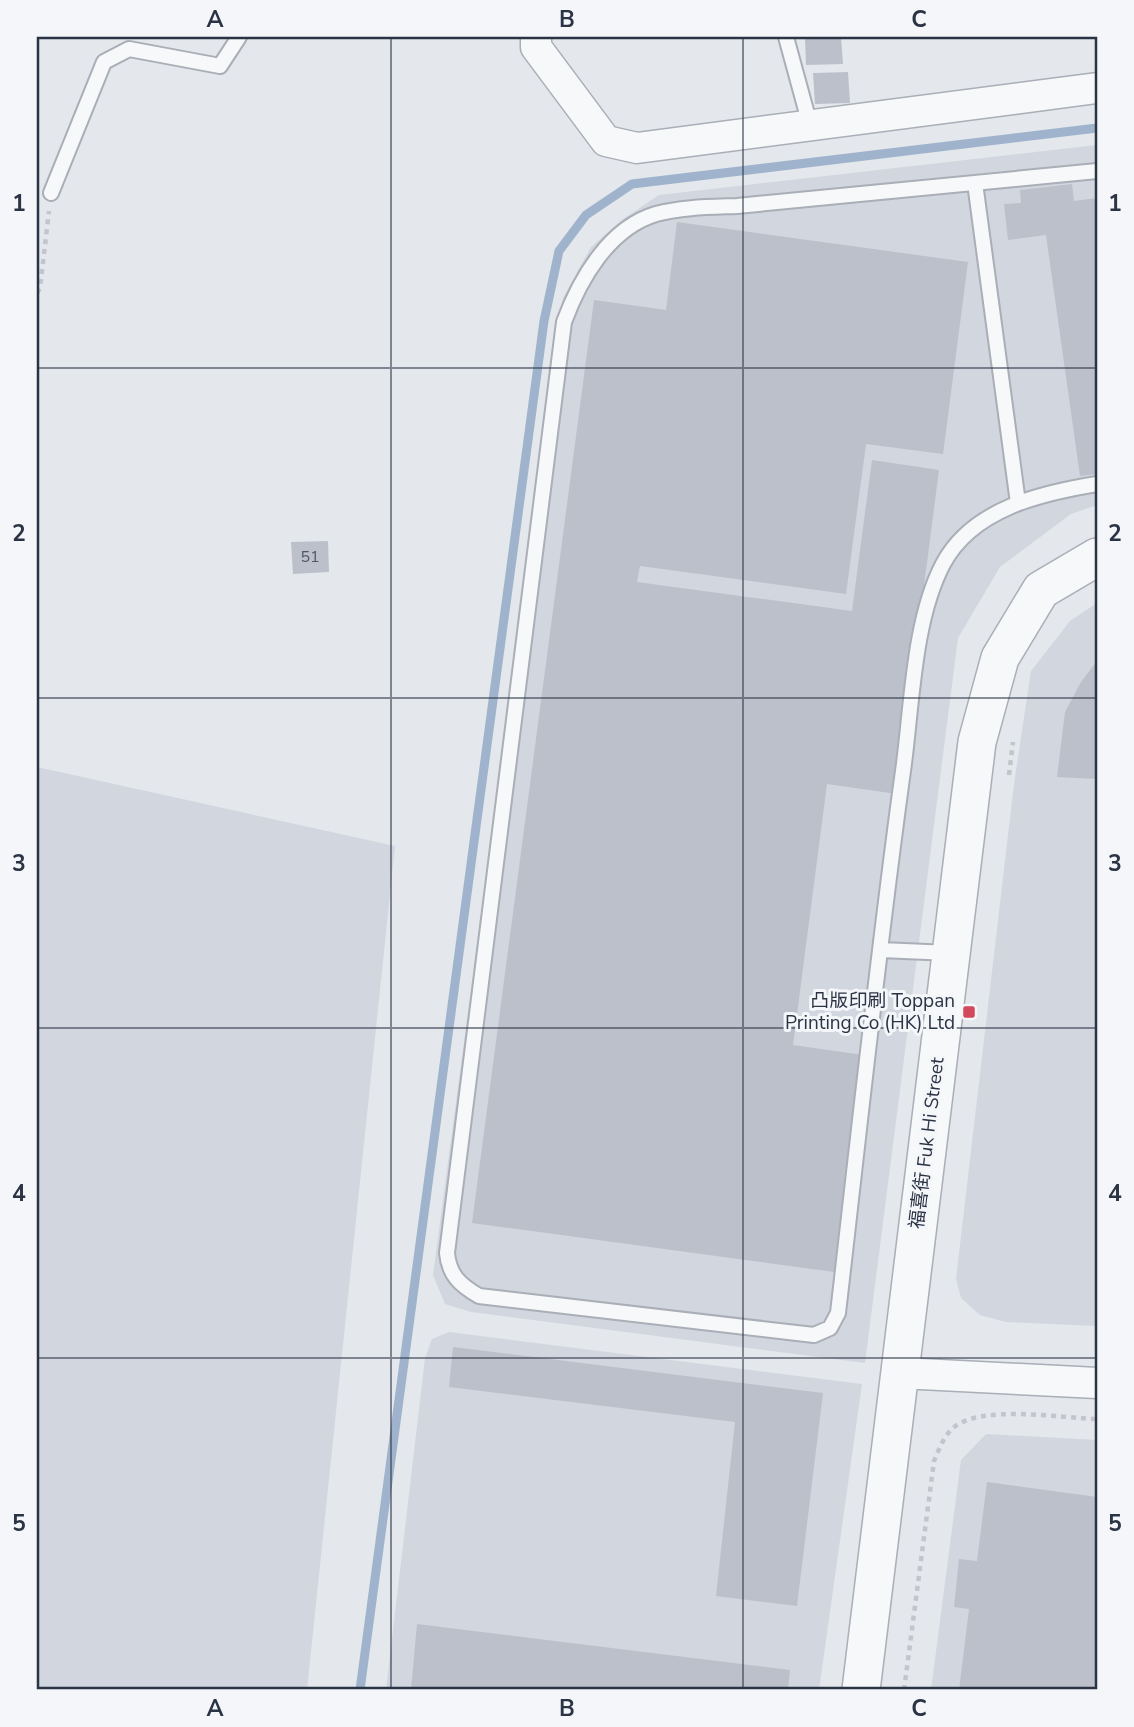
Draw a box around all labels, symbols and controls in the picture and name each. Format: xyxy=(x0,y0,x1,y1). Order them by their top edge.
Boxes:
text: A xyxy=(206,4,224,35)
text: B xyxy=(559,4,575,35)
text: C xyxy=(911,4,927,35)
text: 1 xyxy=(12,188,26,219)
text: 1 xyxy=(1108,188,1122,219)
text: 2 xyxy=(12,518,26,549)
text: 2 xyxy=(1108,518,1122,549)
house number: 51 xyxy=(300,546,320,568)
text: 3 xyxy=(12,848,26,879)
text: 3 xyxy=(1108,848,1122,879)
place label: 凸版印刷 Toppan Printing Co (HK) Ltd xyxy=(785,988,955,1036)
marker: 凸版印刷 Toppan Printing Co (HK) Ltd xyxy=(961,1004,977,1020)
street label: 福喜街 Fuk Hi Street xyxy=(904,1055,950,1230)
text: 4 xyxy=(12,1178,26,1209)
text: 4 xyxy=(1108,1178,1122,1209)
text: 5 xyxy=(12,1508,26,1539)
text: 5 xyxy=(1108,1508,1122,1539)
text: A xyxy=(206,1693,224,1724)
text: B xyxy=(559,1693,575,1724)
text: C xyxy=(911,1693,927,1724)

